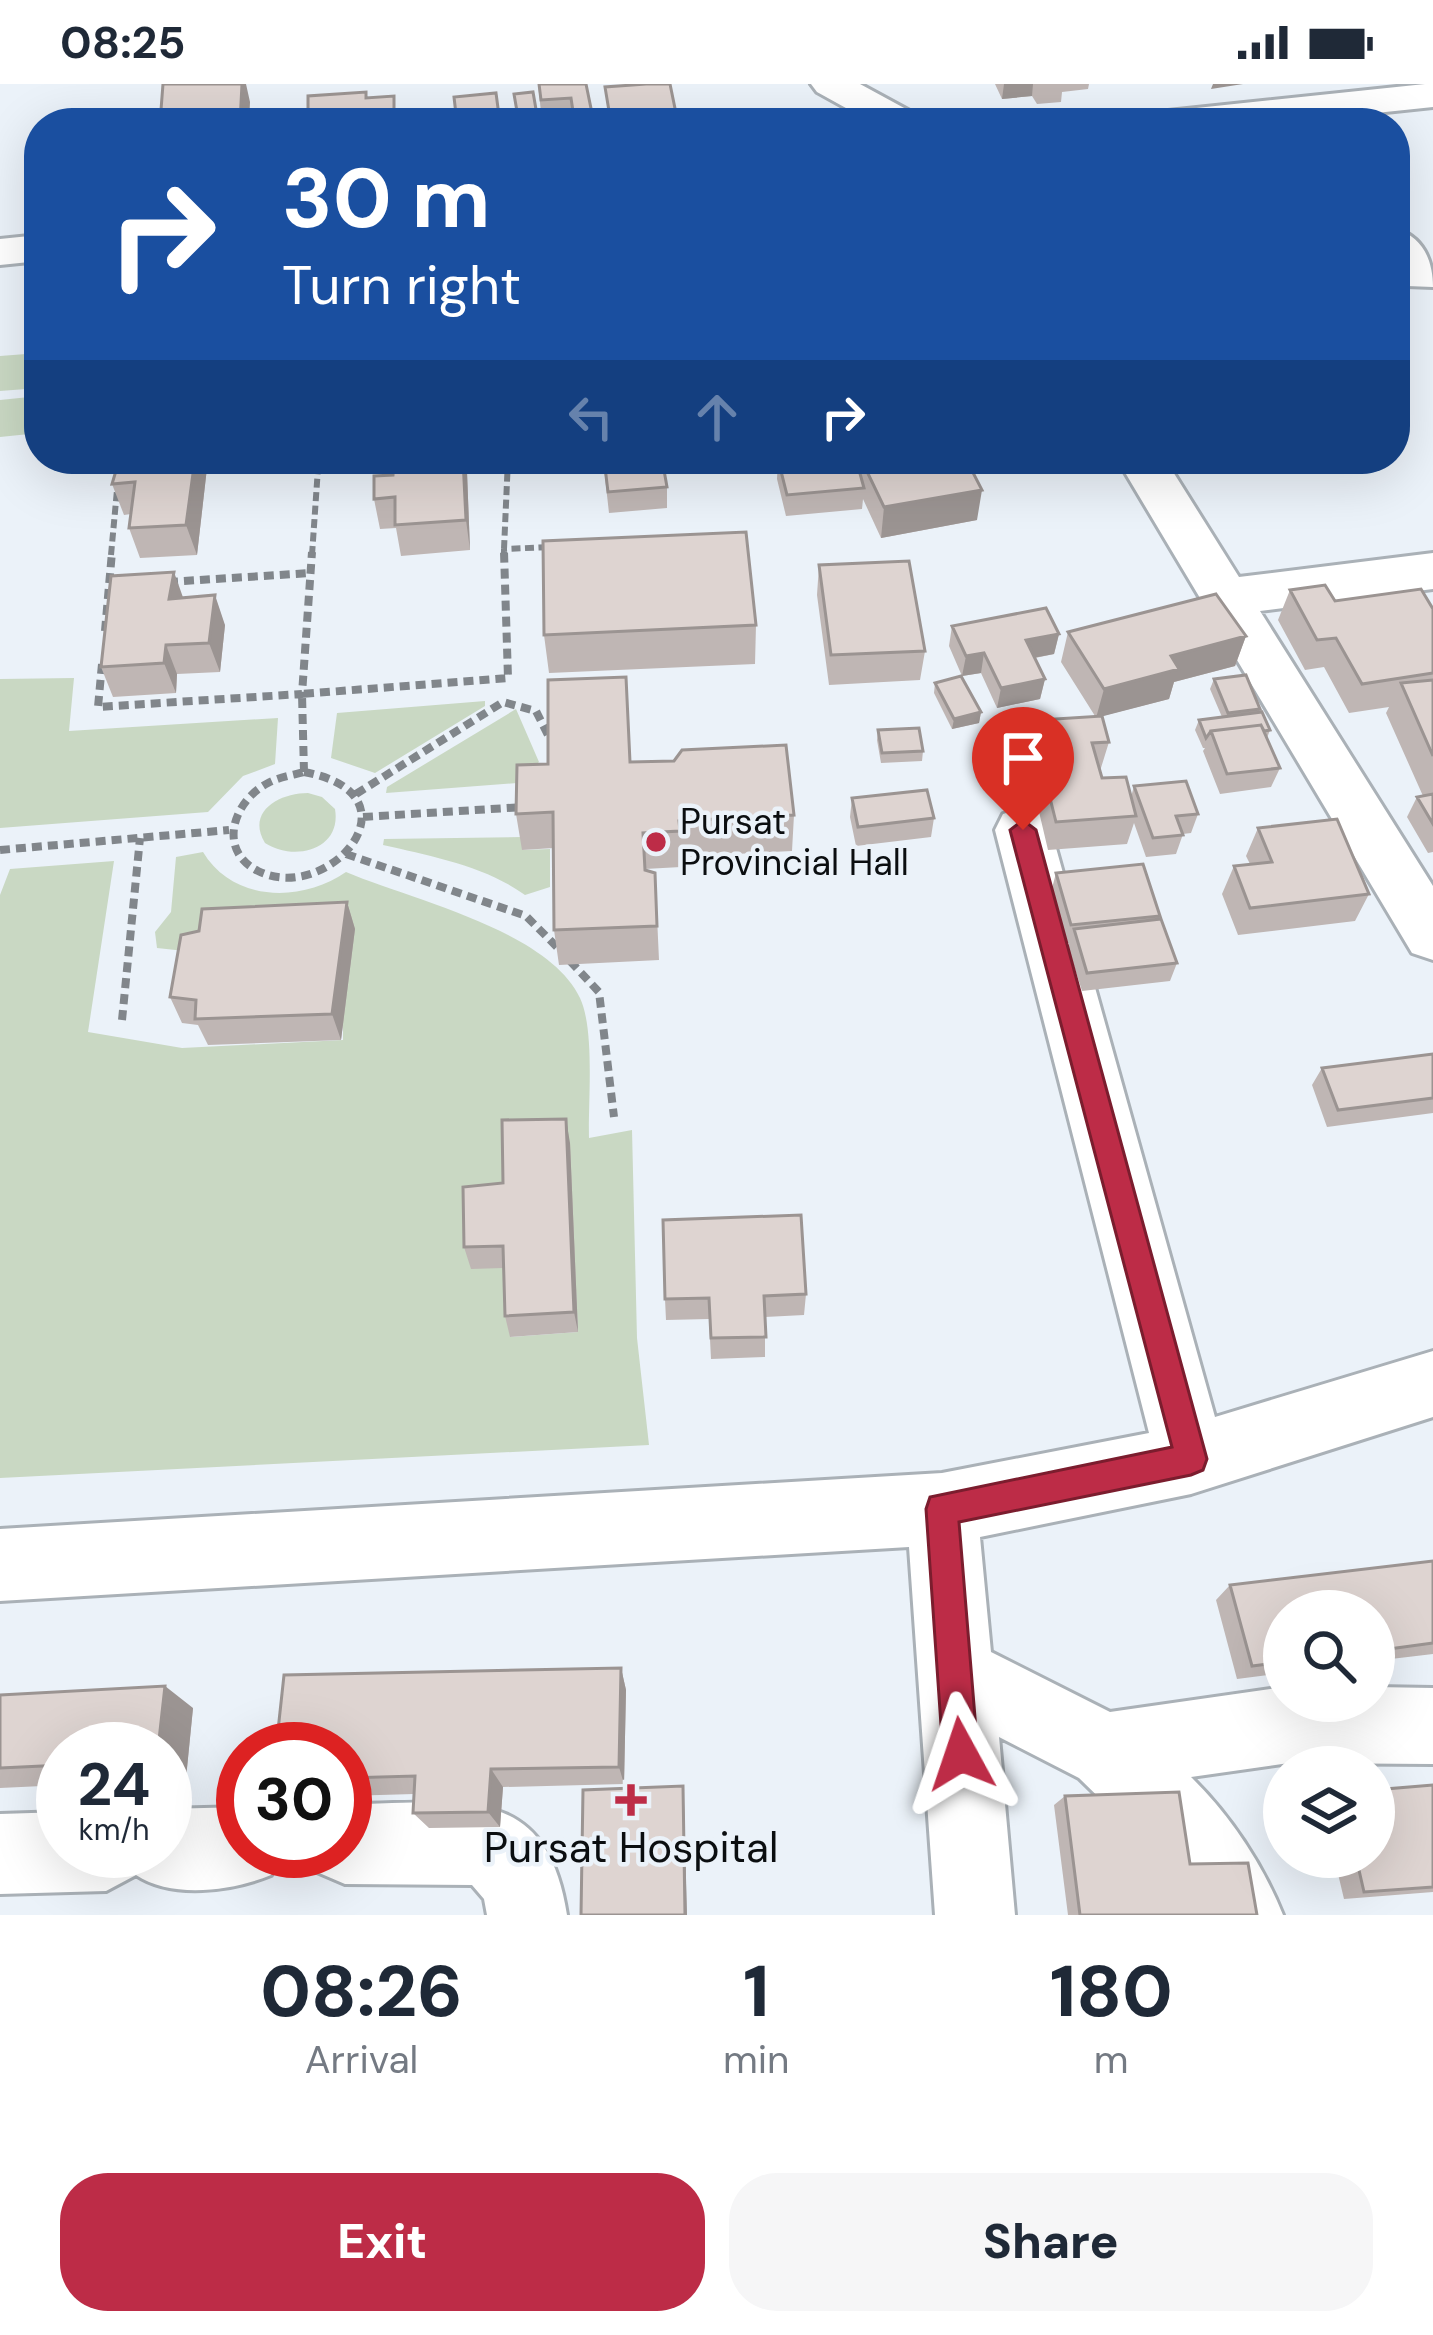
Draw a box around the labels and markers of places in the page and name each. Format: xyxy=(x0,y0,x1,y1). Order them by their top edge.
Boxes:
pin xyxy=(972,707,1074,830)
place label: Pursat Provincial Hall xyxy=(680,798,909,886)
marker: Pursat Provincial Hall xyxy=(643,829,669,855)
marker: Pursat Hospital xyxy=(615,1784,647,1816)
place label: Pursat Hospital xyxy=(484,1820,778,1875)

